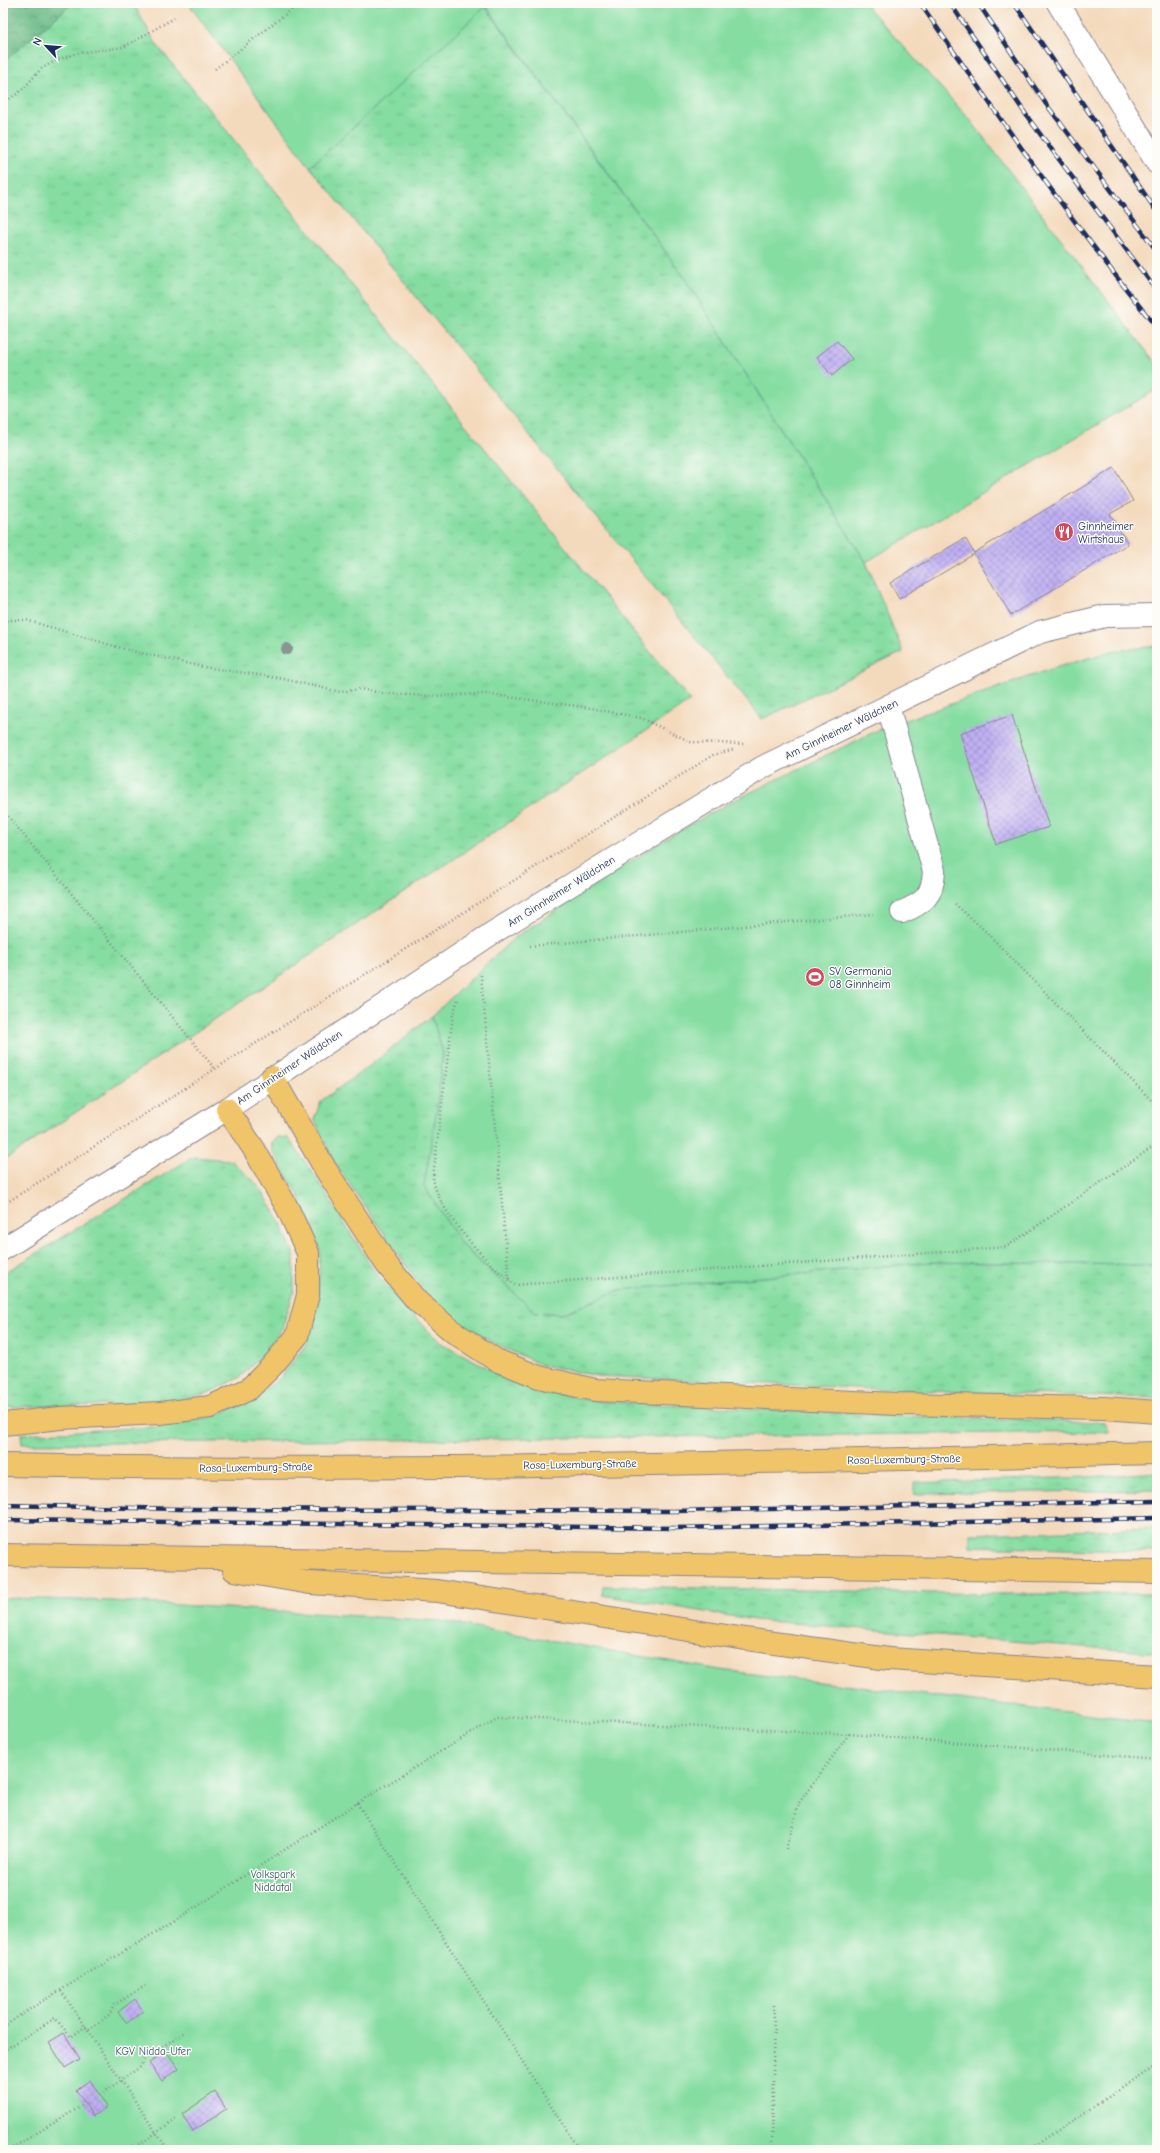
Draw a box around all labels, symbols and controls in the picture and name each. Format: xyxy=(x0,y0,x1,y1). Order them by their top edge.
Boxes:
north arrow xyxy=(26,26,66,66)
text: N xyxy=(30,36,45,48)
place label: Ginnheimer Wirtshaus xyxy=(1078,520,1134,546)
restaurant icon: Ginnheimer Wirtshaus xyxy=(1053,521,1075,543)
street label: Am Ginnheimer Wäldchen xyxy=(783,696,900,763)
street label: Am Ginnheimer Wäldchen xyxy=(505,853,617,930)
place label: SV Germania 08 Ginnheim xyxy=(829,965,891,991)
sports icon: SV Germania 08 Ginnheim xyxy=(804,966,826,988)
street label: Am Ginnheimer Wäldchen xyxy=(234,1027,344,1108)
street label: Rosa-Luxemburg-Straße xyxy=(847,1452,961,1467)
street label: Rosa-Luxemburg-Straße xyxy=(523,1457,637,1472)
street label: Rosa-Luxemburg-Straße xyxy=(199,1460,313,1475)
park label: Volkspark Niddatal xyxy=(251,1868,296,1894)
park label: KGV Nidda-Ufer xyxy=(115,2045,191,2058)

